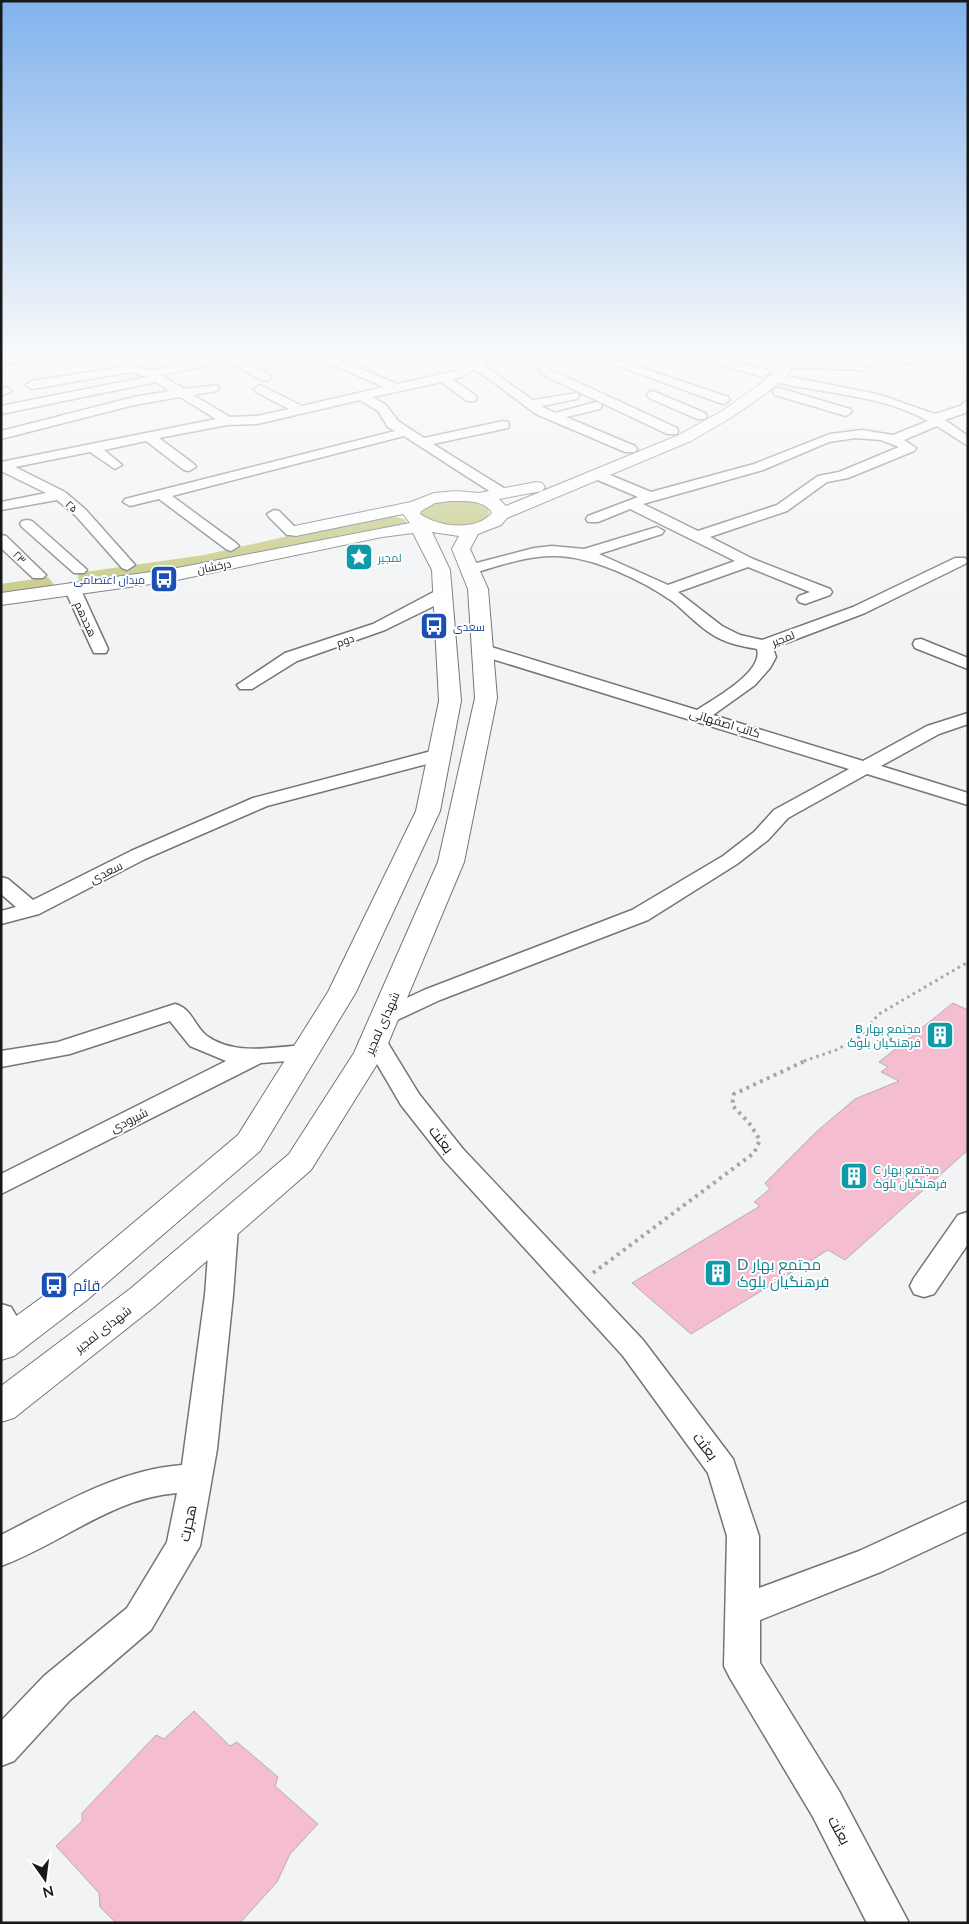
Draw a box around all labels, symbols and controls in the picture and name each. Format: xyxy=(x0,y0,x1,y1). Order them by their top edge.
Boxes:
street label: ۲۵ xyxy=(63,497,81,515)
place icon: لمجیر xyxy=(344,542,374,572)
street label: ۲۳ xyxy=(11,548,29,566)
place label: لمجیر xyxy=(377,551,402,565)
street label: درخشان xyxy=(196,556,232,577)
bus stop icon: میدان اعتصامی xyxy=(149,564,179,594)
place label: میدان اعتصامی xyxy=(74,573,145,587)
street label: هجدهم xyxy=(71,599,100,639)
bus stop icon: سعدی xyxy=(419,611,449,641)
place label: سعدی xyxy=(453,620,485,634)
street label: لمجیر xyxy=(769,628,797,650)
street label: دوم xyxy=(334,631,356,651)
street label: کاتب اصفهانی xyxy=(688,705,762,741)
street label: سعدی xyxy=(87,857,125,887)
street label: شهدای لمجیر xyxy=(361,989,403,1058)
building icon: B مجتمع بهار فرهنگیان بلوک xyxy=(925,1020,955,1050)
place label: B مجتمع بهار فرهنگیان بلوک xyxy=(847,1021,921,1050)
street label: شیرودی xyxy=(108,1104,150,1136)
street label: بعثت xyxy=(426,1122,458,1156)
building icon: C مجتمع بهار فرهنگیان بلوک xyxy=(839,1161,869,1191)
place label: C مجتمع بهار فرهنگیان بلوک xyxy=(873,1162,947,1191)
place label: D مجتمع بهار فرهنگیان بلوک xyxy=(737,1255,829,1292)
building icon: D مجتمع بهار فرهنگیان بلوک xyxy=(703,1258,733,1288)
bus stop icon: قائم xyxy=(39,1270,69,1300)
place label: قائم xyxy=(73,1276,100,1296)
street label: شهدای لمجیر xyxy=(71,1302,134,1356)
street label: بعثت xyxy=(690,1429,722,1463)
street label: هجرت xyxy=(174,1503,201,1543)
street label: بعثت xyxy=(825,1812,855,1848)
north arrow xyxy=(20,1854,70,1904)
text: N xyxy=(41,1883,56,1902)

